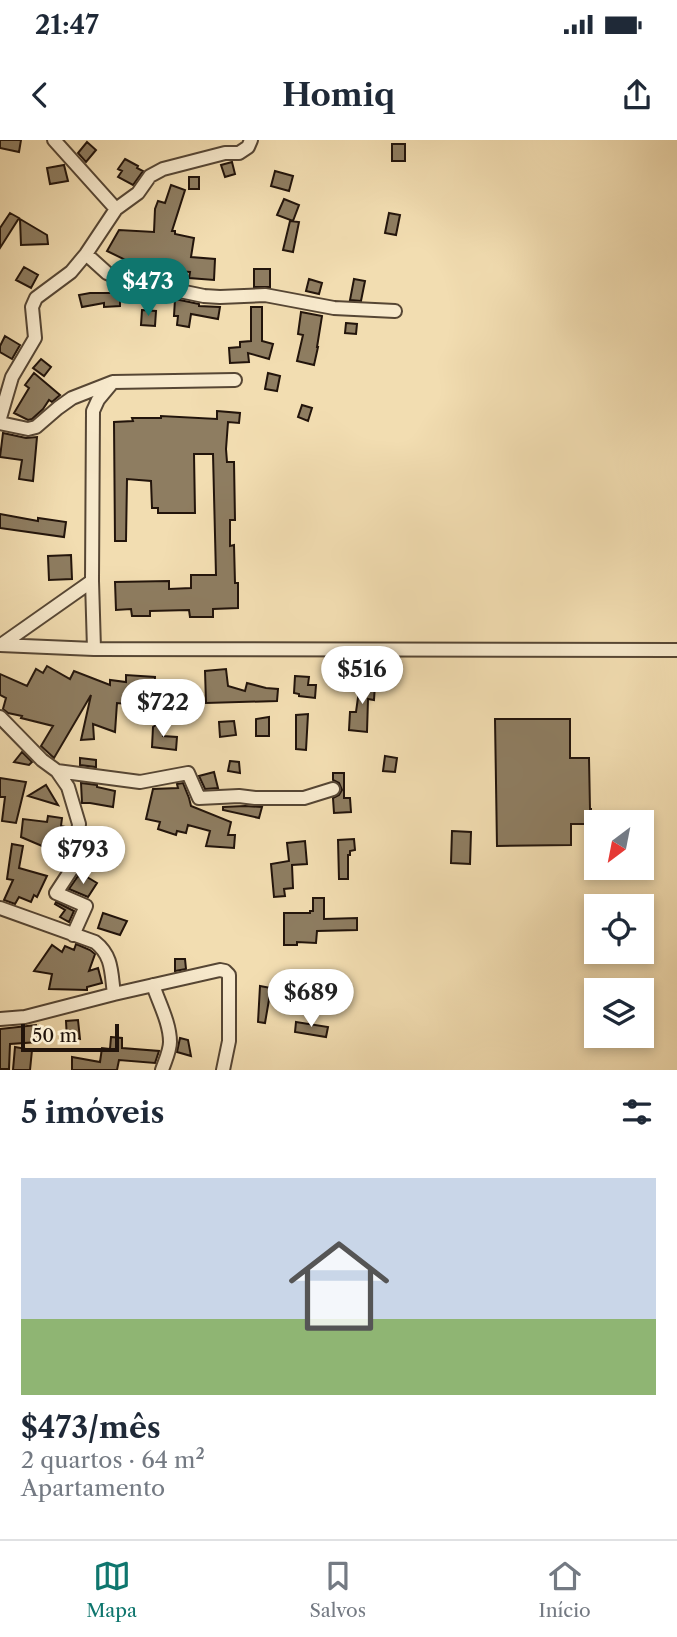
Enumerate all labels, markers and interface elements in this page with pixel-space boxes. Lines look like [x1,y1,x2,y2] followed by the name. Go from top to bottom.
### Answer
[35,9,99,41] text: 21:47
[282,75,395,114] text: Homiq
[21,76,59,114] icon: back
[618,76,656,114] icon: share
[107,258,189,318] pin: $473
[122,267,174,295] text: $473
[321,646,403,706] pin: $516
[337,655,387,683] text: $516
[122,680,204,739] pin: $722
[137,688,189,716] text: $722
[584,810,654,880] north arrow
[584,810,654,1048] map controls
[42,826,124,886] pin: $793
[57,835,109,863] text: $793
[584,894,654,964] button: locate
[270,970,352,1029] pin: $689
[284,978,338,1006] text: $689
[584,978,654,1048] button: layers
[21,1021,119,1053] scale bar
[32,1024,77,1047] text: 50 m
[618,1093,656,1131] icon: filters
[21,1094,164,1131] text: 5 imóveis
[276,1223,402,1349] icon: home
[21,1409,161,1446] text: $473/mês
[21,1446,205,1474] text: 2 quartos · 64 m²
[21,1474,165,1502] text: Apartamento
[86,1557,137,1622] tab: Mapa
[310,1557,366,1622] tab: Salvos
[539,1557,591,1622] tab: Início

